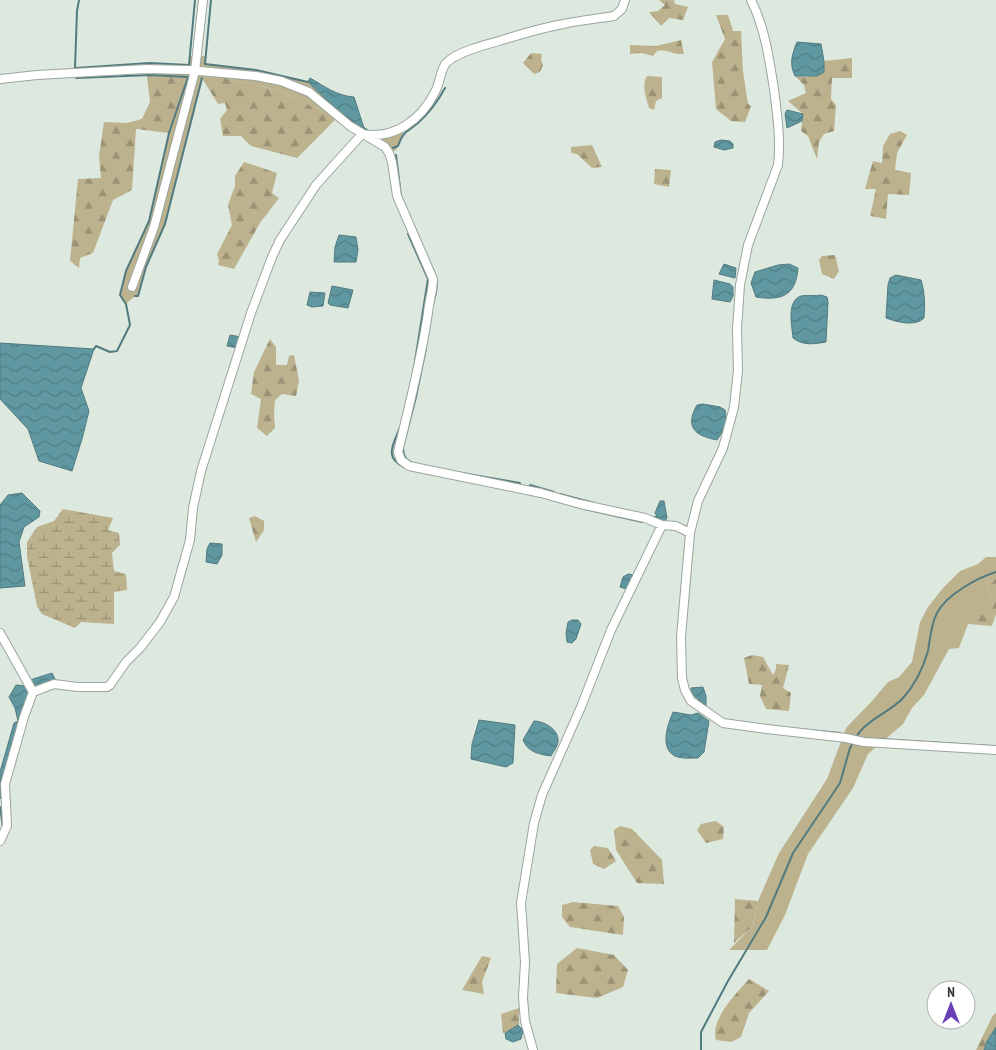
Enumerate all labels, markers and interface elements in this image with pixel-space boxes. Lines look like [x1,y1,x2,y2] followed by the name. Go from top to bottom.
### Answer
[926,980,976,1030] north arrow
[947,983,955,1001] text: N

